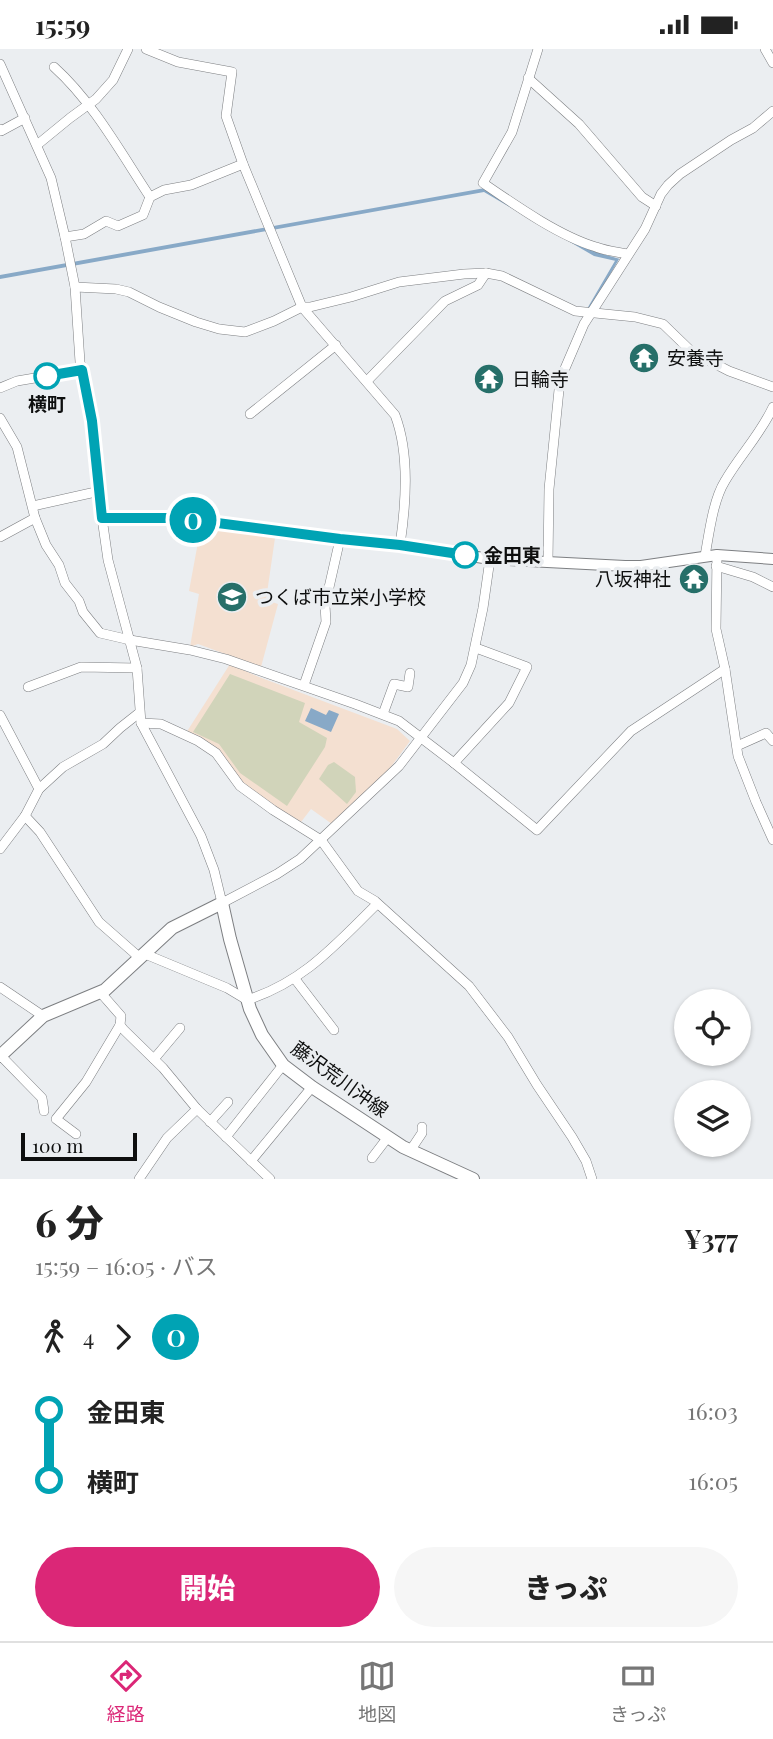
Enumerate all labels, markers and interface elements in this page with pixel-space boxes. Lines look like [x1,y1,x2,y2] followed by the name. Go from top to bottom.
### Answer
[35,7,90,42] text: 15:59
[627,341,661,375] temple icon: 安養寺
[667,344,724,370] place label: 安養寺
[472,362,506,396] temple icon: 日輪寺
[34,363,60,389] marker: 横町
[512,365,569,391] place label: 日輪寺
[28,390,66,416] place label: 横町
[170,497,216,543] line badge: O
[183,504,203,536] text: O
[484,541,541,567] place label: 金田東
[452,542,478,568] marker: 金田東
[677,562,711,596] temple icon: 八坂神社
[595,565,671,591] place label: 八坂神社
[215,580,249,614] school or university icon: つくば市立栄小学校
[255,583,426,609] place label: つくば市立栄小学校
[674,989,751,1157] map controls
[674,989,751,1066] button: locate
[287,1034,394,1122] street label: 藤沢荒川沖線
[674,1080,751,1157] button: layers
[21,1130,136,1162] scale bar
[32,1132,83,1158] text: 100 m
[35,1196,104,1247] text: 6 分
[684,1221,738,1256] text: ¥377
[35,1250,218,1281] text: 15:59 – 16:05 · バス
[35,1318,73,1356] icon: walk
[104,1318,142,1356] icon: forward
[83,1321,94,1352] text: 4
[166,1321,185,1353] text: O
[87,1394,165,1429] text: 金田東
[687,1395,738,1426] text: 16:03
[87,1464,139,1499] text: 横町
[688,1465,738,1496] text: 16:05
[35,1547,380,1627] button: 開始
[394,1547,738,1627] button: きっぷ
[107,1657,145,1726] tab: 経路
[358,1657,396,1726] tab: 地図
[610,1657,666,1726] tab: きっぷ

